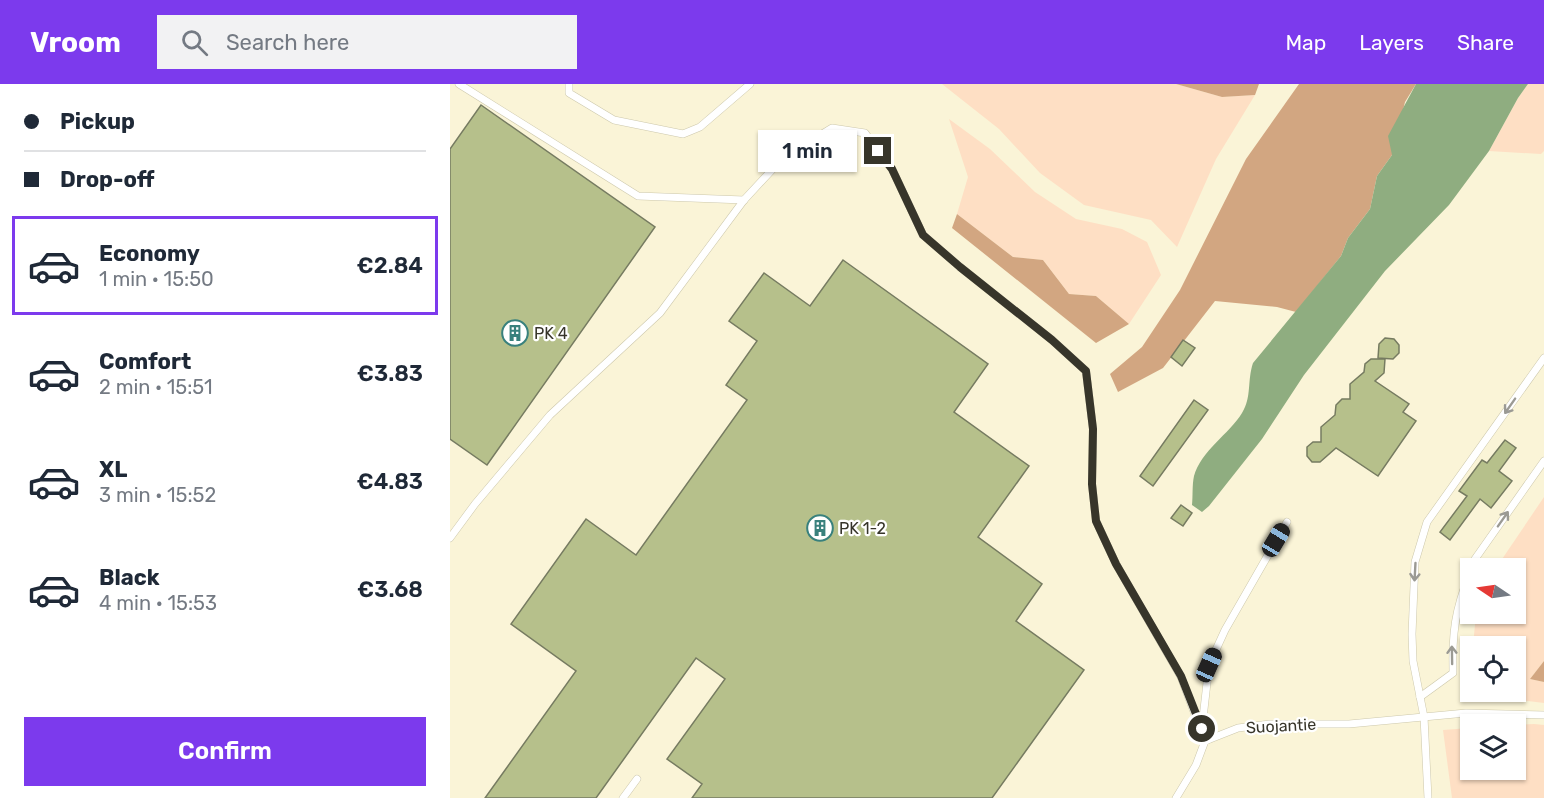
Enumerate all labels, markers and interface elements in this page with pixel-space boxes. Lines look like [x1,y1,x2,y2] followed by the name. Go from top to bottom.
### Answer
[157,15,577,69] search box
[30,26,121,59] text: Vroom
[178,26,211,59] icon: search
[226,29,349,56] text: Search here
[1285,30,1326,55] text: Map
[1359,30,1424,55] text: Layers
[1457,30,1514,55] text: Share
[60,108,135,135] text: Pickup
[758,130,857,172] callout: 1 min
[864,137,891,164] route end
[782,139,833,163] text: 1 min
[60,166,155,193] text: Drop-off
[27,239,81,293] icon: car
[99,240,200,267] text: Economy
[357,252,423,279] text: €2.84
[99,267,214,291] text: 1 min · 15:50
[500,318,530,348] building icon: PK 4
[534,324,568,343] place label: PK 4
[27,347,81,401] icon: car
[99,348,191,375] text: Comfort
[357,360,423,387] text: €3.83
[99,375,212,399] text: 2 min · 15:51
[1504,397,1516,413] one-way arrow
[27,455,81,509] icon: car
[99,456,127,483] text: XL
[357,468,423,495] text: €4.83
[99,483,216,507] text: 3 min · 15:52
[1497,512,1509,528] one-way arrow
[805,513,835,543] building icon: PK 1-2
[839,519,886,538] place label: PK 1-2
[1259,520,1293,560] car
[1460,558,1526,624] north arrow
[1460,558,1526,780] map controls
[1409,562,1420,582] one-way arrow
[27,563,81,617] icon: car
[99,564,160,591] text: Black
[357,576,423,603] text: €3.68
[99,591,217,615] text: 4 min · 15:53
[1460,636,1526,702] button: locate
[1193,645,1225,685] car
[1446,646,1458,666] one-way arrow
[1460,714,1526,780] button: layers
[1188,715,1215,742] route start
[1245,715,1317,737] street label: Suojantie
[24,717,426,786] button: Confirm

